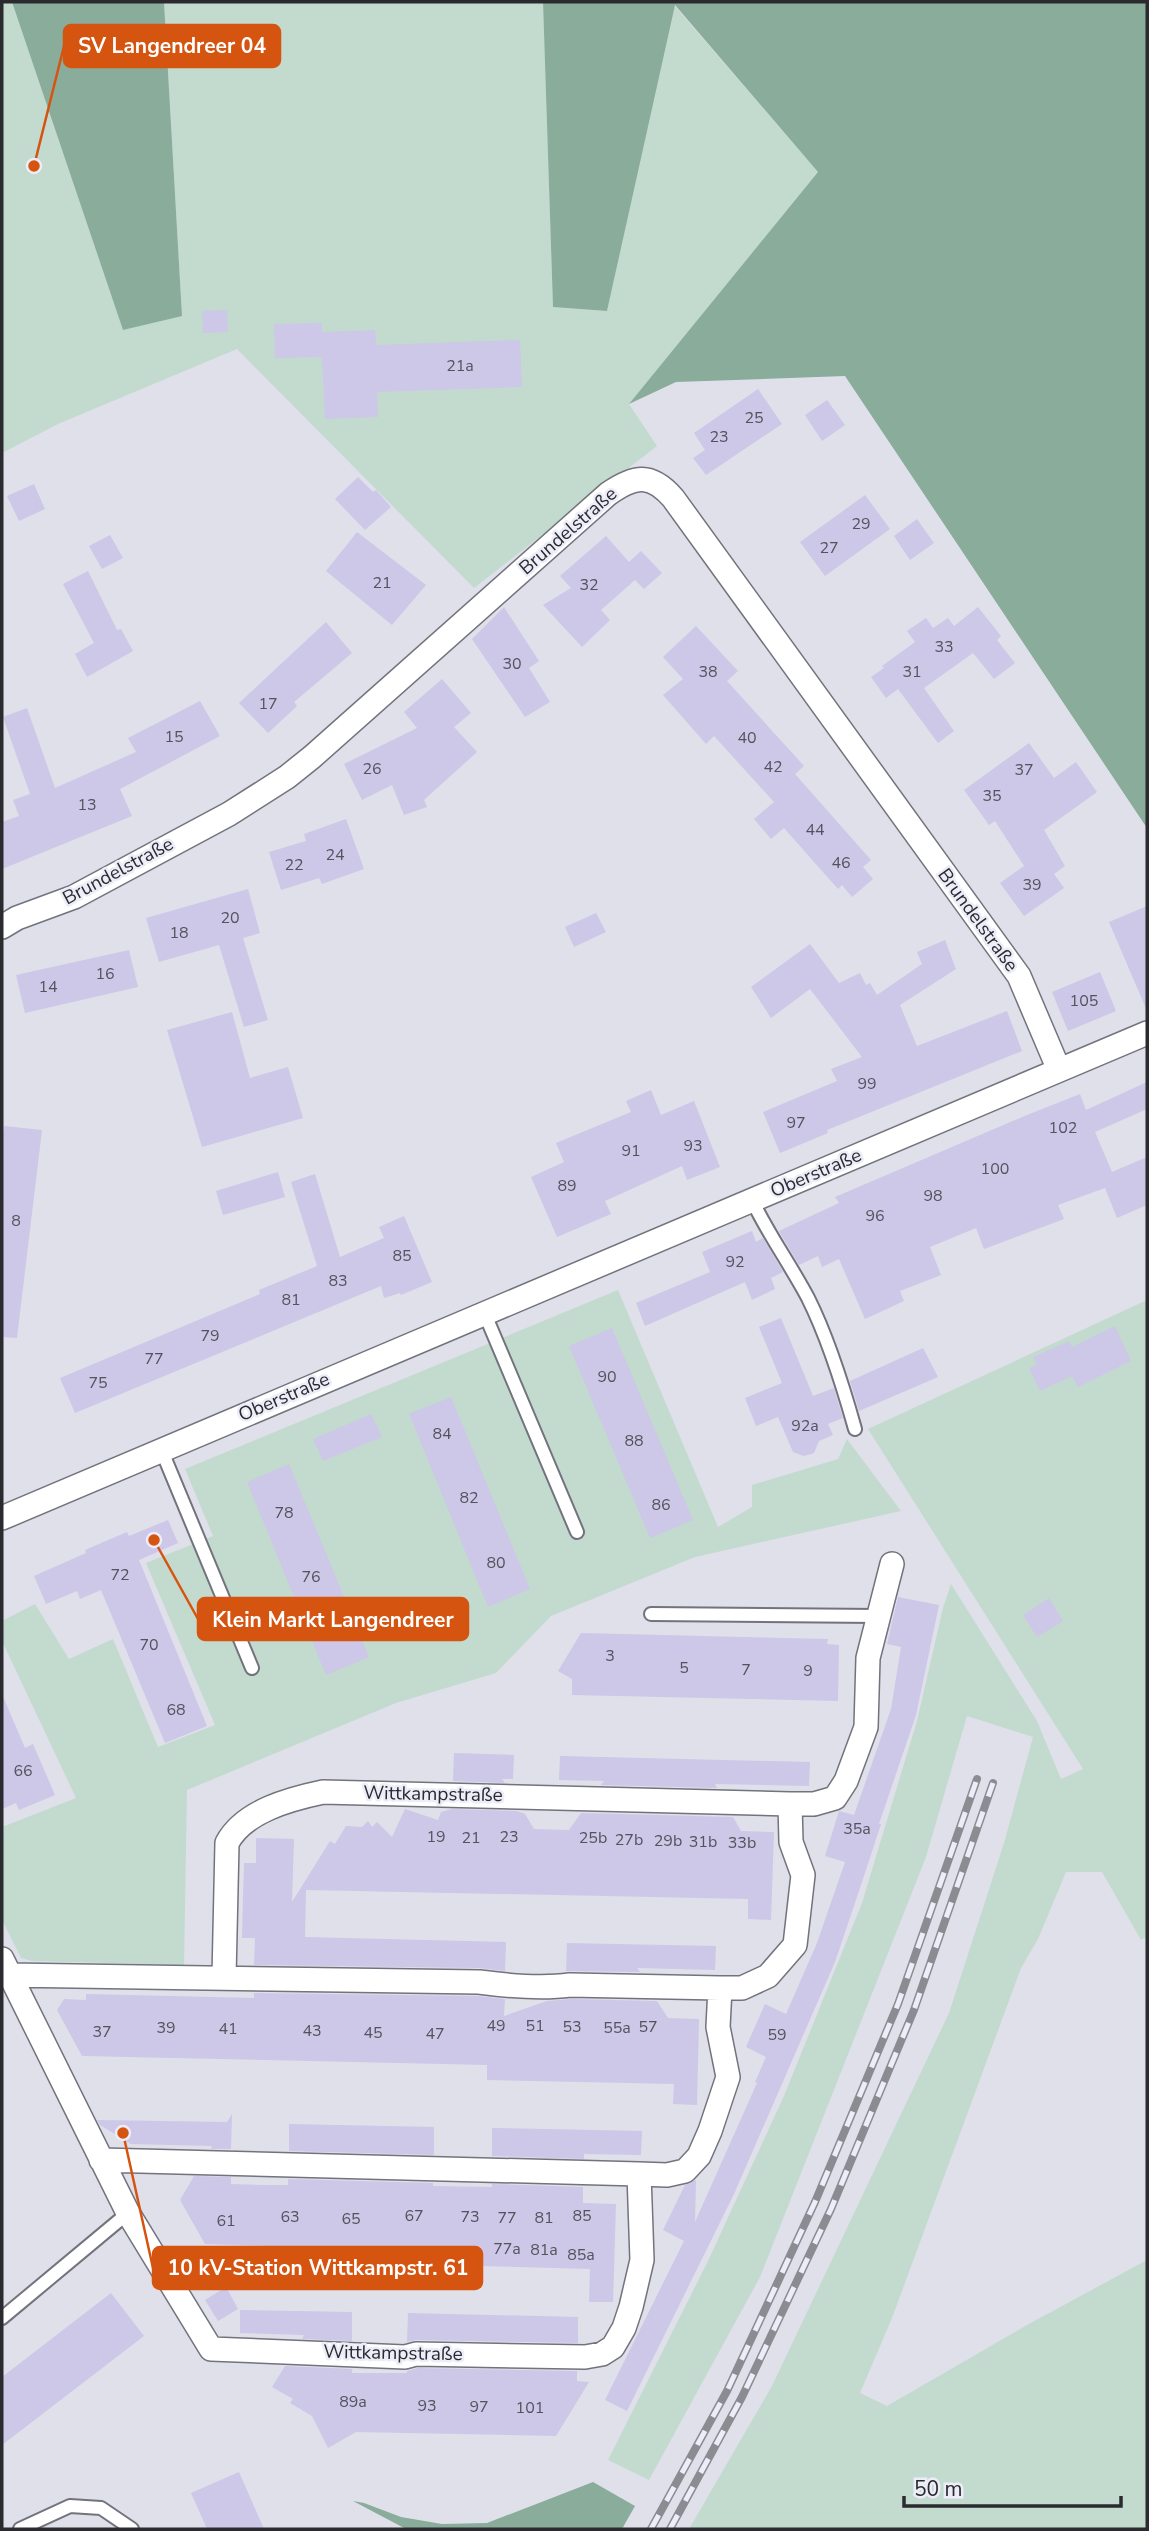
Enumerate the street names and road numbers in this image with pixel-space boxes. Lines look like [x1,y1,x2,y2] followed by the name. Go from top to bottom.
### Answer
[513,481,623,581] street label: Brundelstraße
[58,831,178,911] street label: Brundelstraße
[932,863,1024,977] street label: Brundelstraße
[766,1142,866,1204] street label: Oberstraße
[234,1366,334,1428] street label: Oberstraße
[363,1780,503,1808] street label: Wittkampstraße
[323,2339,463,2367] street label: Wittkampstraße

